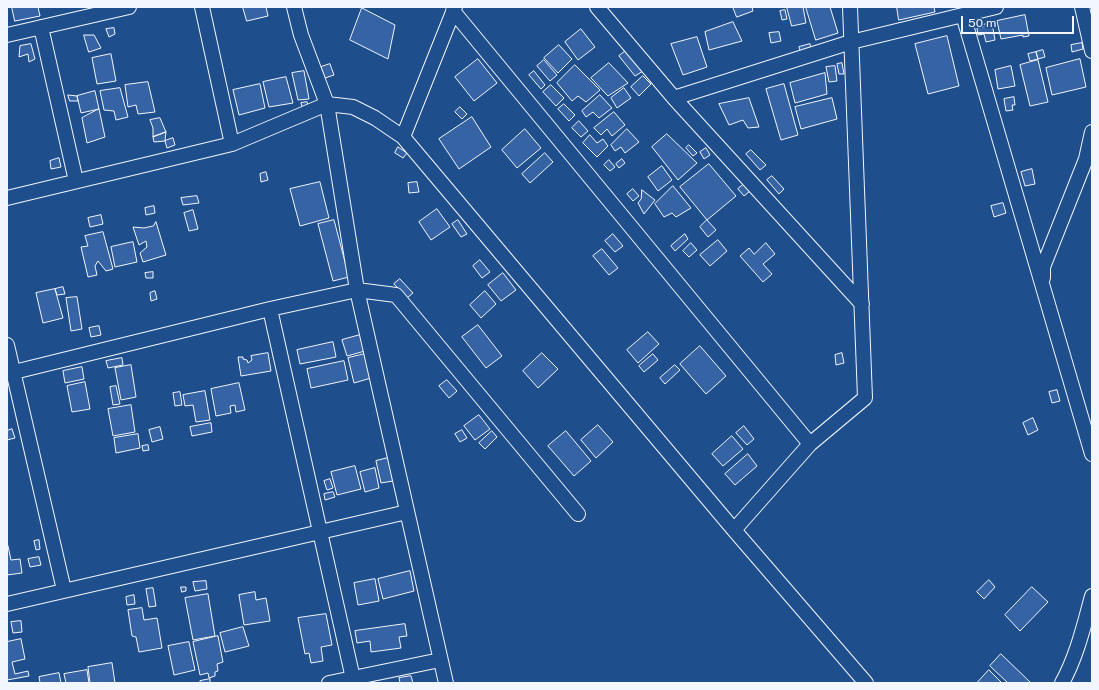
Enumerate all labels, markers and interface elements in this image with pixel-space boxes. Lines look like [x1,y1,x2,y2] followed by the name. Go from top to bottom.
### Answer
[963,8,1076,34] scale bar
[968,16,996,30] text: 50 m

